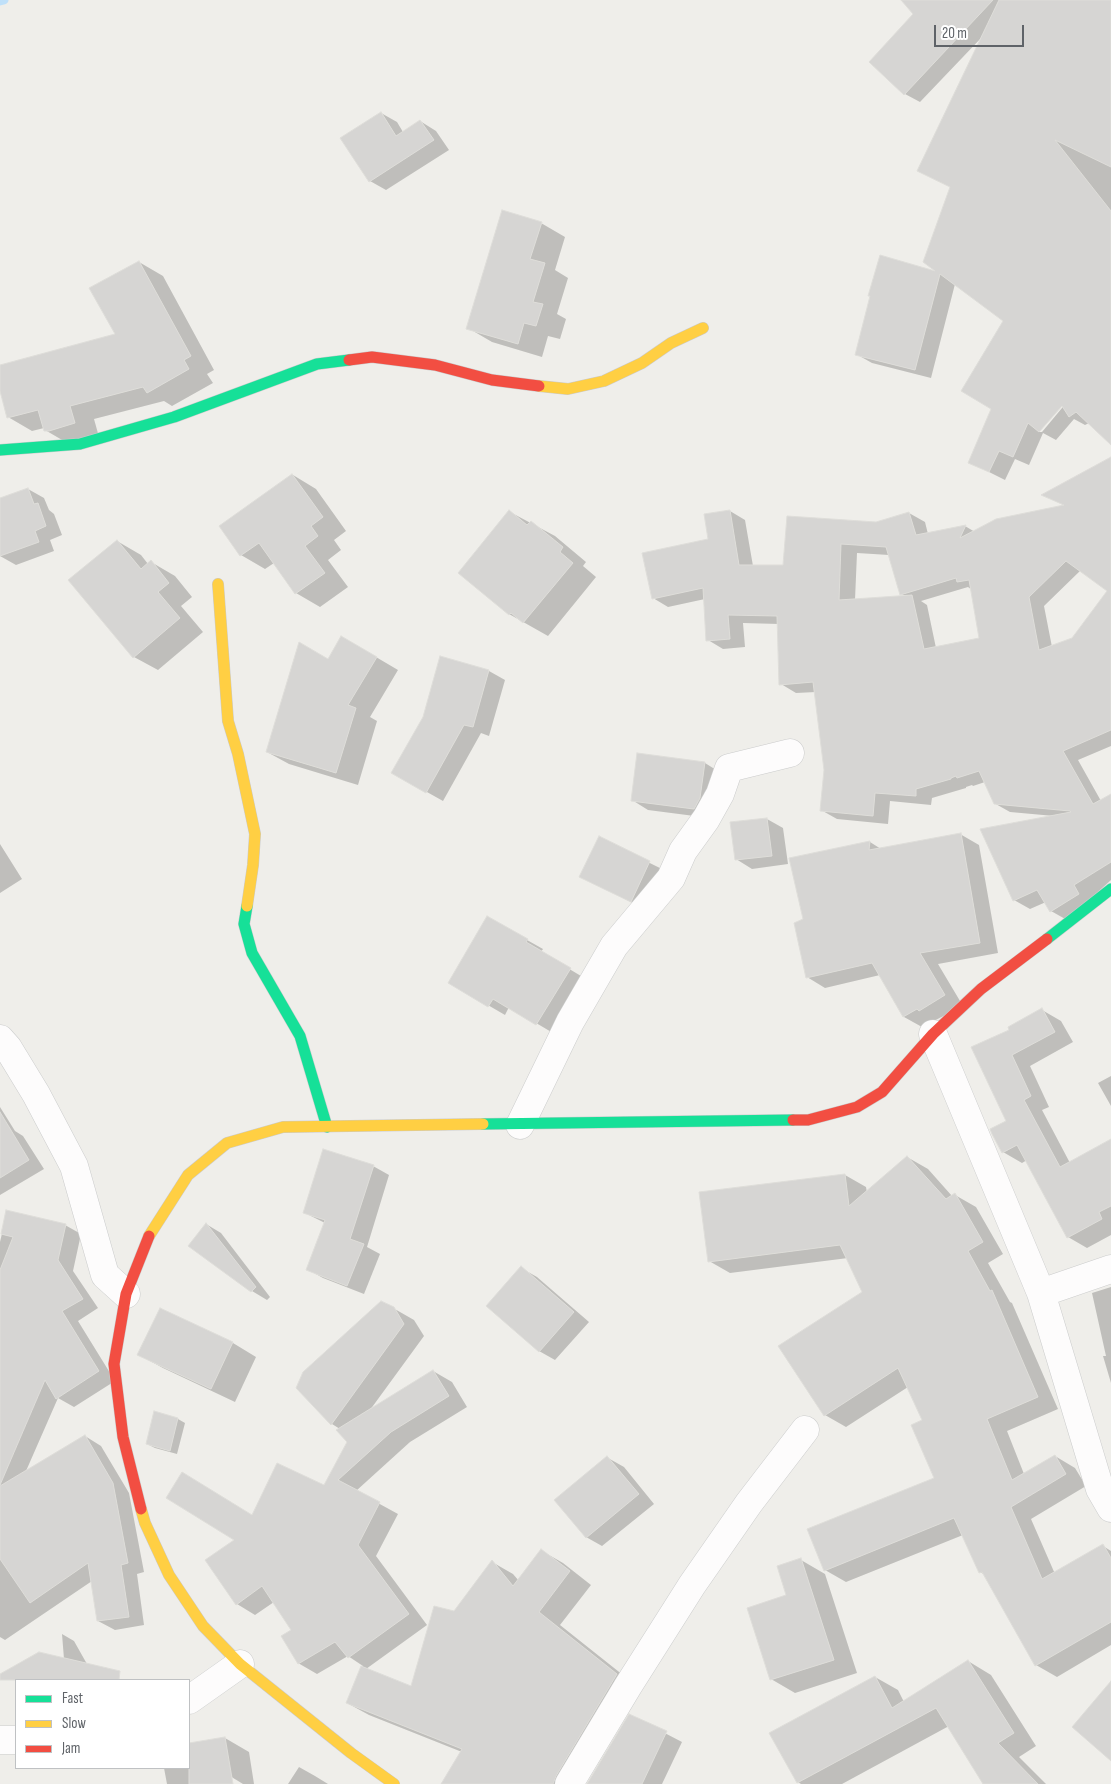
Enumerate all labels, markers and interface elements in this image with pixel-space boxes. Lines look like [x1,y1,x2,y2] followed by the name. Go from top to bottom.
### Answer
[936,15,1026,47] scale bar
[942,24,967,43] text: 20 m
[15,1679,190,1769] legend
[62,1689,83,1708] text: Fast
[62,1714,86,1733] text: Slow
[62,1739,80,1758] text: Jam

